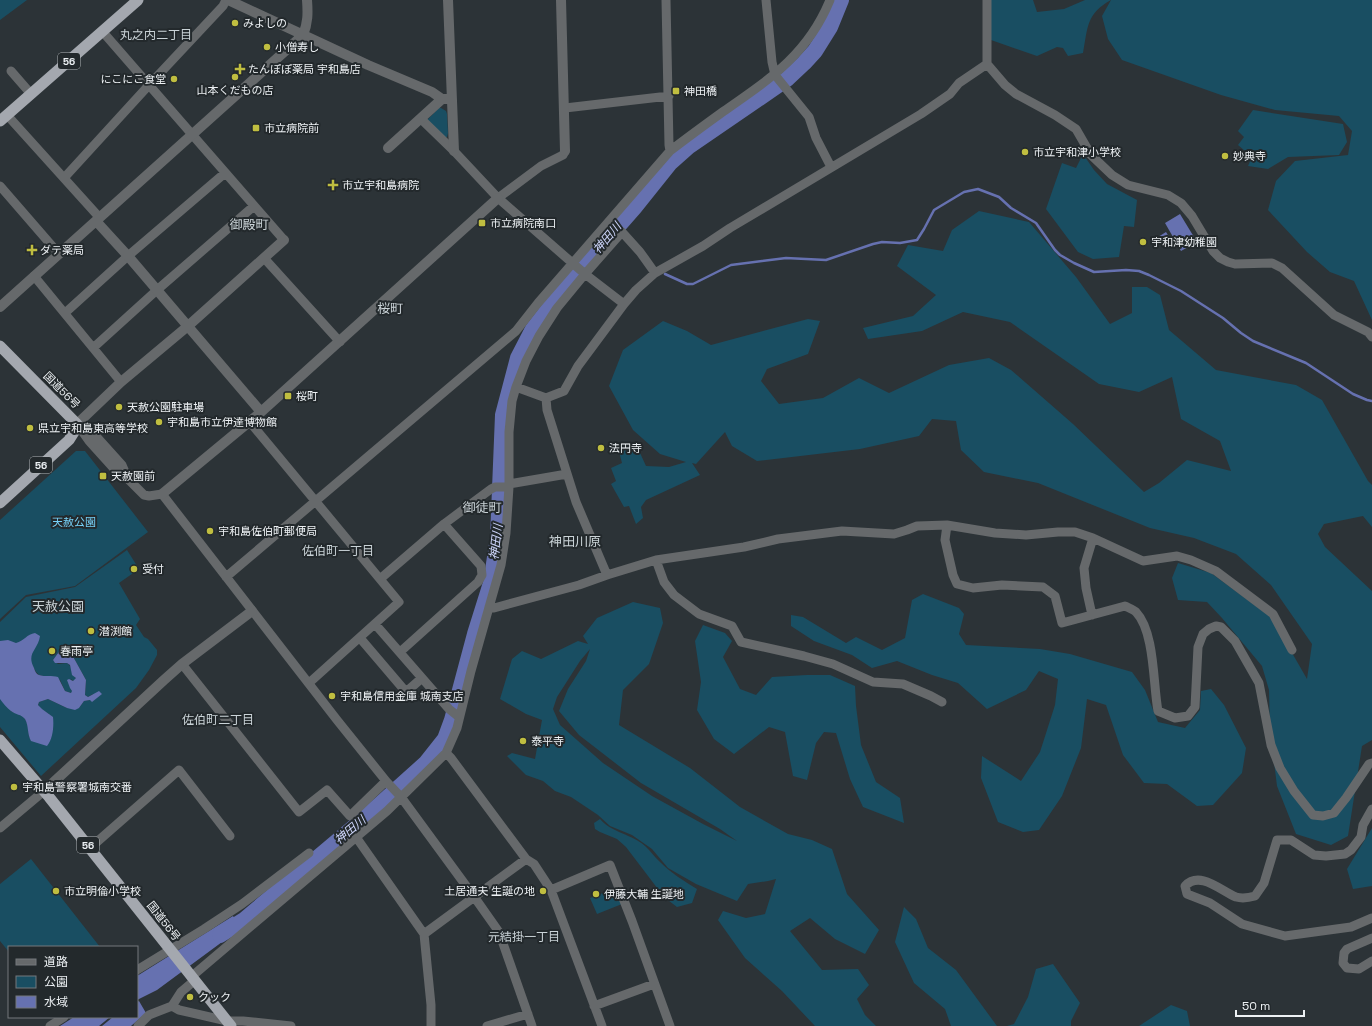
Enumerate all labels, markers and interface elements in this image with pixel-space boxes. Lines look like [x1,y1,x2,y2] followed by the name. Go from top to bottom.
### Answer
[243,16,287,30] place label: みよしの
[230,18,240,28] marker: みよしの
[120,27,192,43] district label: 丸之内二丁目
[275,40,319,54] place label: 小僧寿し
[262,42,272,52] marker: 小僧寿し
[58,53,80,69] road number: 56
[248,62,361,76] place label: たんぽぽ薬局 宇和島店
[235,64,245,74] marker: たんぽぽ薬局 宇和島店
[100,72,166,86] place label: にこにこ食堂
[230,72,240,82] marker: 山本くだもの店
[169,74,179,84] marker: にこにこ食堂
[197,83,274,97] place label: 山本くだもの店
[684,84,717,98] place label: 神田橋
[671,86,681,96] marker: 神田橋
[264,121,319,135] place label: 市立病院前
[251,123,261,133] marker: 市立病院前
[1033,145,1121,159] place label: 市立宇和津小学校
[1020,147,1030,157] marker: 市立宇和津小学校
[1233,149,1266,163] place label: 妙典寺
[1220,151,1230,161] marker: 妙典寺
[342,178,419,192] place label: 市立宇和島病院
[327,179,339,191] marker: 市立宇和島病院
[229,216,269,233] district label: 御殿町
[490,216,556,230] place label: 市立病院南口
[477,218,487,228] marker: 市立病院南口
[589,218,626,257] water label: 神田川
[1151,235,1217,249] place label: 宇和津幼稚園
[1138,237,1148,247] marker: 宇和津幼稚園
[40,243,84,257] place label: ダテ薬局
[27,245,37,255] marker: ダテ薬局
[377,300,403,317] district label: 桜町
[41,369,83,411] street label: 国道56号
[296,389,318,403] place label: 桜町
[283,391,293,401] marker: 桜町
[127,400,204,414] place label: 天赦公園駐車場
[114,402,124,412] marker: 天赦公園駐車場
[167,415,277,429] place label: 宇和島市立伊達博物館
[154,417,164,427] marker: 宇和島市立伊達博物館
[38,421,148,435] place label: 県立宇和島東高等学校
[25,423,35,433] marker: 県立宇和島東高等学校
[609,441,642,455] place label: 法円寺
[596,443,606,453] marker: 法円寺
[30,457,52,473] road number: 56
[111,469,155,483] place label: 天赦園前
[98,471,108,481] marker: 天赦園前
[462,499,502,516] district label: 御徒町
[52,515,96,529] park label: 天赦公園
[486,521,506,561] water label: 神田川
[218,524,317,538] place label: 宇和島佐伯町郵便局
[205,526,215,536] marker: 宇和島佐伯町郵便局
[549,533,601,550] district label: 神田川原
[302,543,374,559] district label: 佐伯町一丁目
[142,562,164,576] place label: 受付
[129,564,139,574] marker: 受付
[32,598,84,615] district label: 天赦公園
[99,624,132,638] place label: 潜渕館
[86,626,96,636] marker: 潜渕館
[60,644,93,658] place label: 春雨亭
[47,646,57,656] marker: 春雨亭
[340,689,464,703] place label: 宇和島信用金庫 城南支店
[327,691,337,701] marker: 宇和島信用金庫 城南支店
[182,712,254,728] district label: 佐伯町二丁目
[531,734,564,748] place label: 泰平寺
[518,736,528,746] marker: 泰平寺
[22,780,132,794] place label: 宇和島警察署城南交番
[9,782,19,792] marker: 宇和島警察署城南交番
[331,811,370,848] water label: 神田川
[77,837,99,853] road number: 56
[64,884,141,898] place label: 市立明倫小学校
[444,884,535,898] place label: 土居通夫 生誕の地
[51,886,61,896] marker: 市立明倫小学校
[538,886,548,896] marker: 土居通夫 生誕の地
[604,887,684,901] place label: 伊藤大輔 生誕地
[591,889,601,899] marker: 伊藤大輔 生誕地
[144,898,184,944] street label: 国道56号
[488,929,560,945] district label: 元結掛一丁目
[8,946,138,1018] legend
[44,954,68,970] text: 道路
[44,974,68,990] text: 公園
[198,990,231,1004] place label: クック
[185,992,195,1002] marker: クック
[1236,992,1304,1018] scale bar
[44,994,68,1010] text: 水域
[1242,998,1270,1014] text: 50 m

